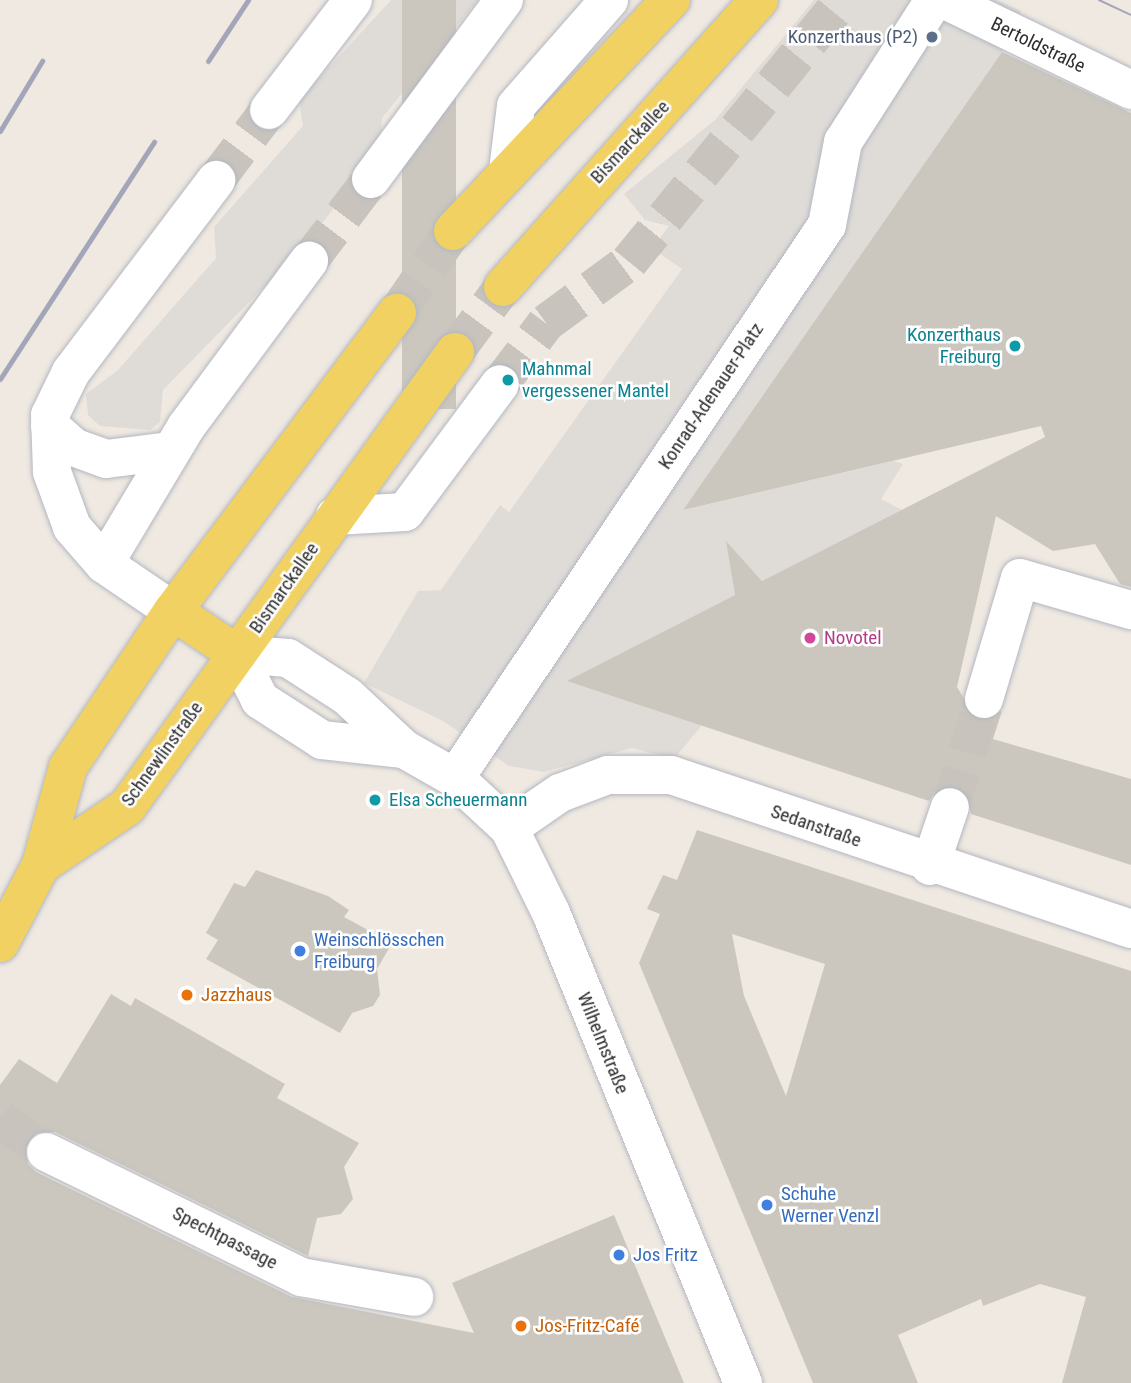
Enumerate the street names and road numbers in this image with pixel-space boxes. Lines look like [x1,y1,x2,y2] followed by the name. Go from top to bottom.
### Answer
[987,12,1089,78] street label: Bertoldstraße
[586,96,674,188] street label: Bismarckallee
[654,318,768,474] street label: Konrad-Adenauer-Platz
[244,538,324,638] street label: Bismarckallee
[116,697,208,811] street label: Schnewlinstraße
[768,800,864,852] street label: Sedanstraße
[572,989,634,1097] street label: Wilhelmstraße
[169,1202,281,1274] street label: Spechtpassage

